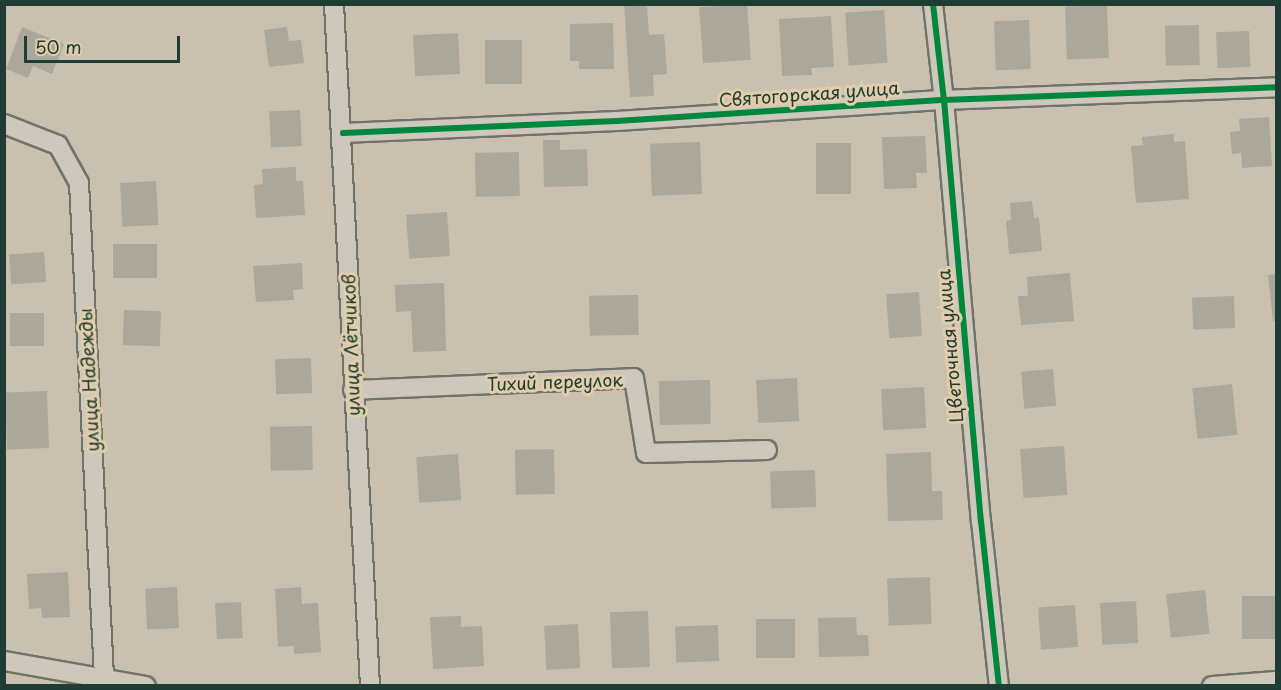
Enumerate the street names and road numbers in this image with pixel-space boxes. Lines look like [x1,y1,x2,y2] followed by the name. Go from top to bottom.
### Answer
[717,77,901,111] street label: Святогорская улица
[932,268,968,424] street label: Цветочная улица
[338,273,364,417] street label: улица Лётчиков
[74,308,104,452] street label: улица Надежды
[487,369,623,395] street label: Тихий переулок

